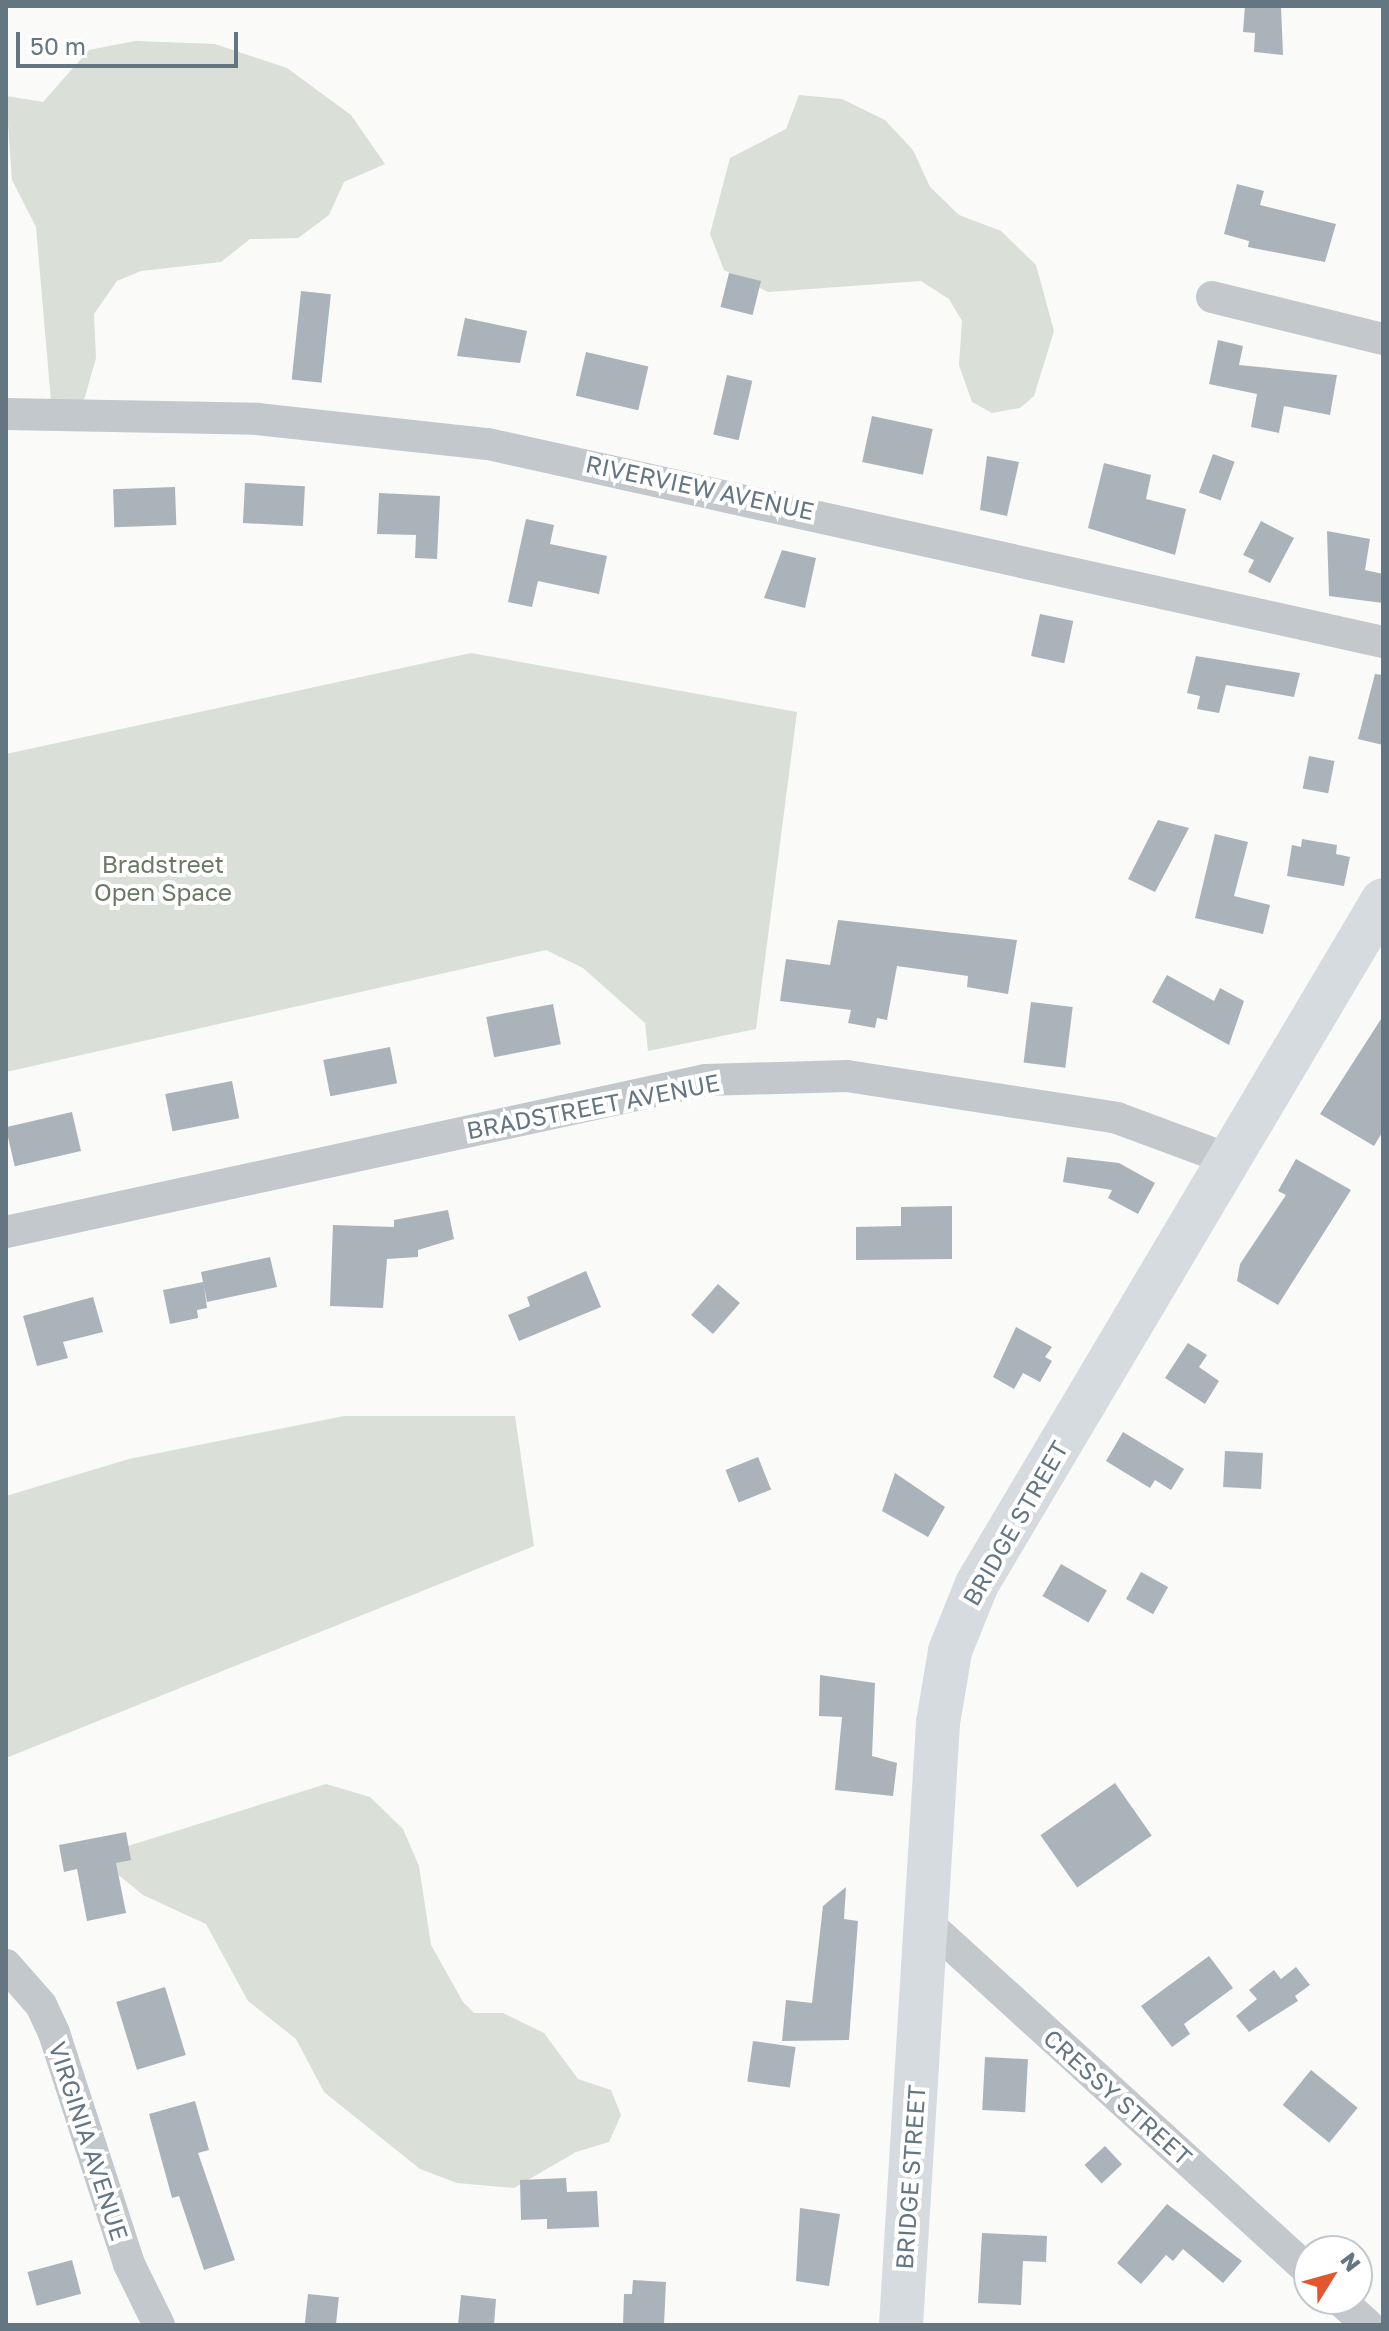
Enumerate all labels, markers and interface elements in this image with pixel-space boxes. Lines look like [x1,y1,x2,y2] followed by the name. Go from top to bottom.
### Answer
[20,16,242,66] scale bar
[30,31,86,60] text: 50 m
[583,449,817,525] street label: RIVERVIEW AVENUE
[94,850,232,906] park label: Bradstreet Open Space
[464,1067,722,1145] street label: BRADSTREET AVENUE
[956,1436,1074,1610] street label: BRIDGE STREET
[1038,2023,1198,2171] street label: CRESSY STREET
[43,2038,135,2244] street label: VIRGINIA AVENUE
[889,2084,931,2270] street label: BRIDGE STREET
[1293,2235,1373,2315] north arrow
[1335,2247,1367,2276] text: N

